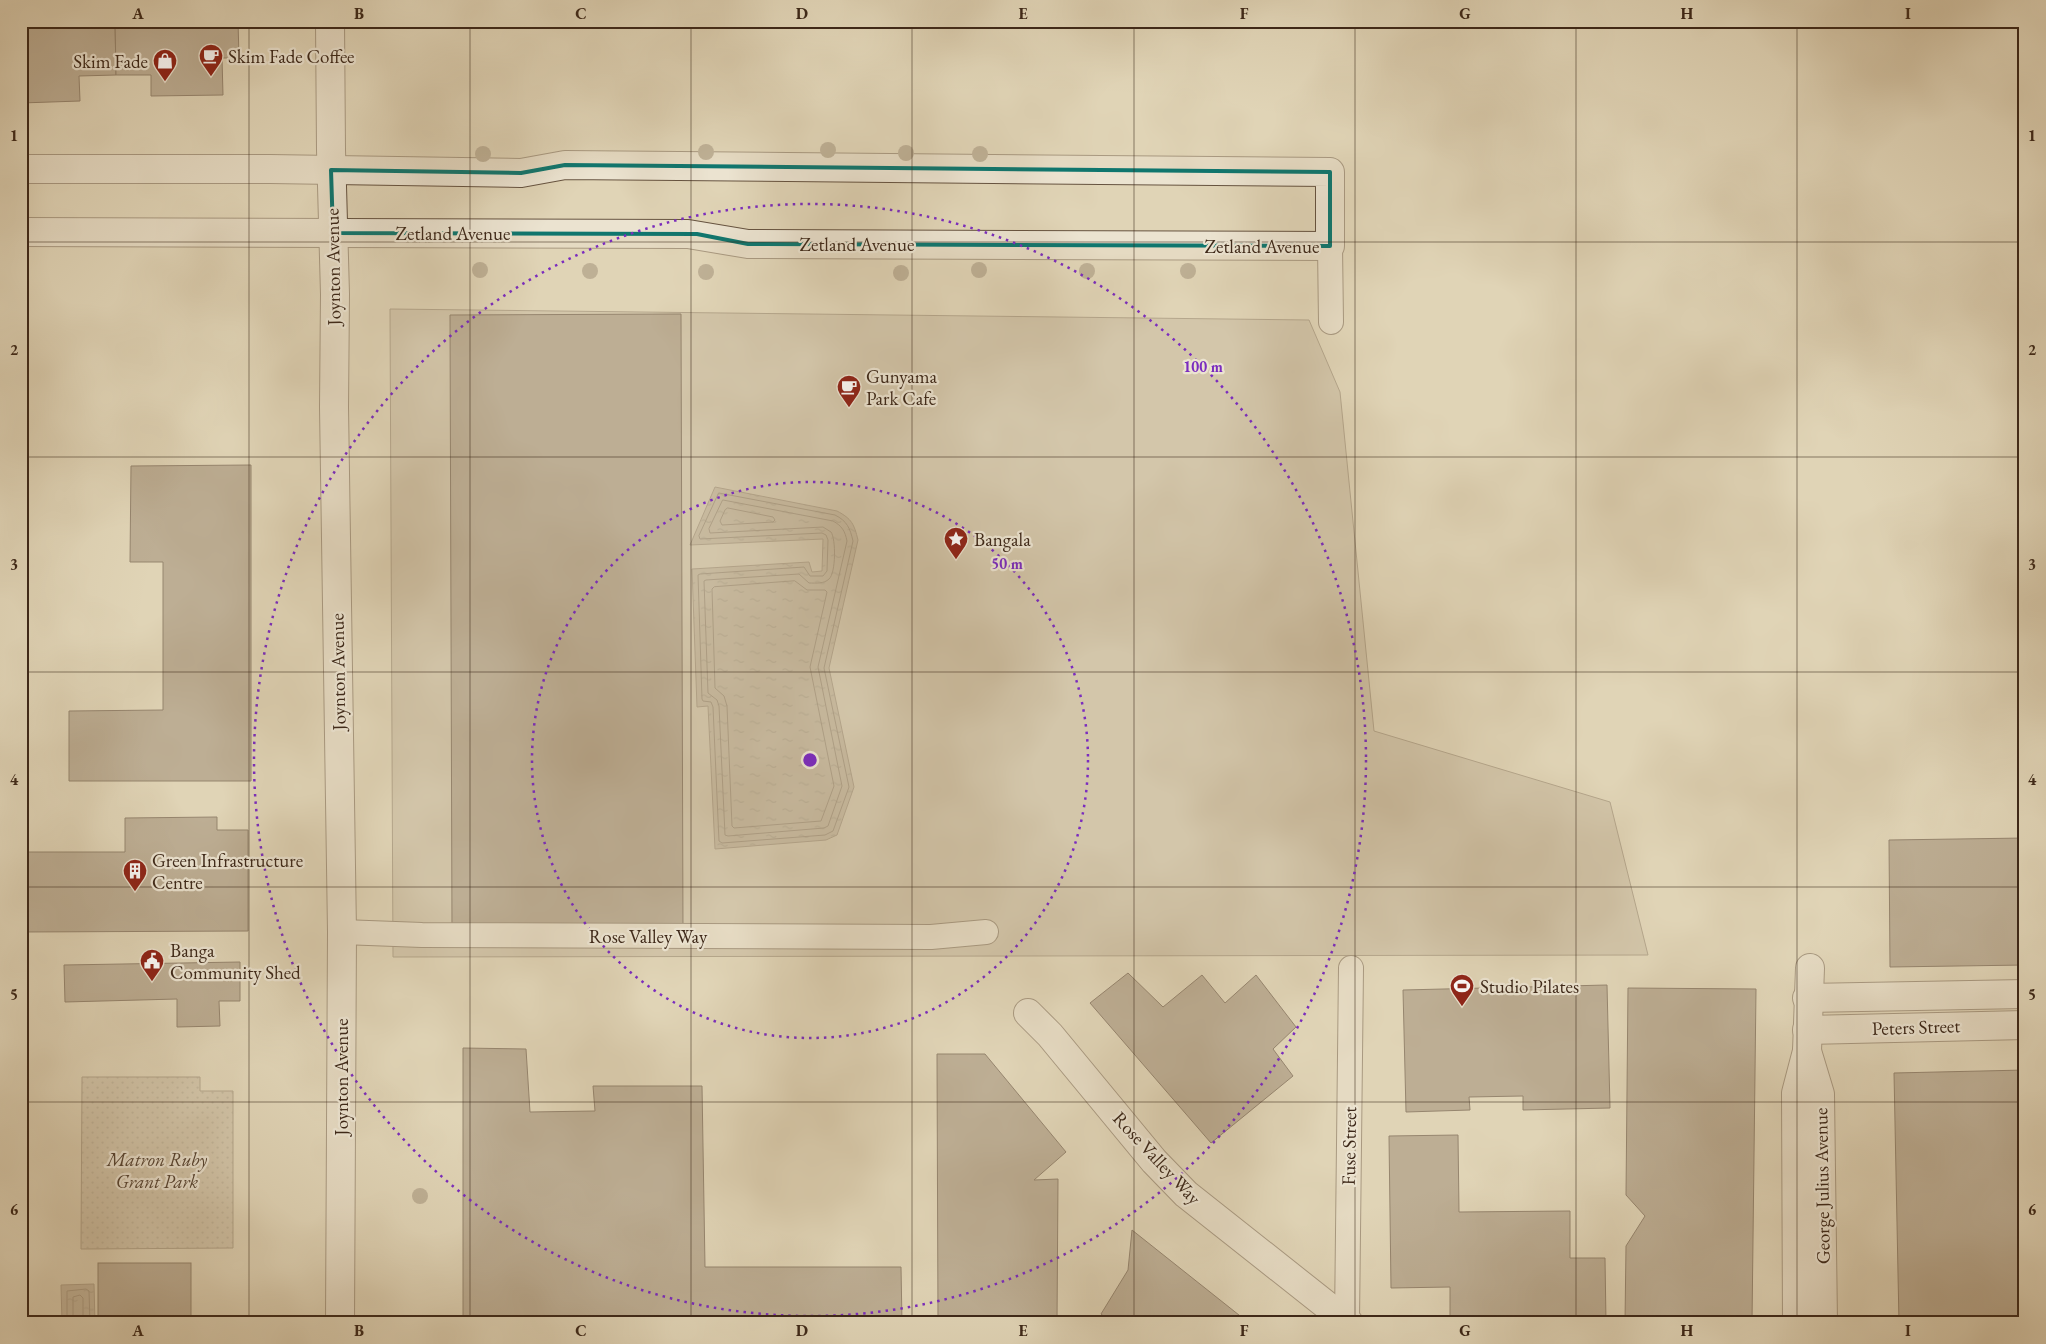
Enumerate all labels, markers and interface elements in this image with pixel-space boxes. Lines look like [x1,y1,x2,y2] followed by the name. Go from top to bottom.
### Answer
[131,3,144,24] text: A
[354,3,364,24] text: B
[575,3,587,24] text: C
[796,3,808,24] text: D
[1018,3,1028,24] text: E
[1240,3,1249,24] text: F
[1459,3,1471,24] text: G
[1681,3,1694,24] text: H
[1905,3,1911,24] text: I
[198,43,224,77] cafe icon: Skim Fade Coffee
[228,44,355,69] place label: Skim Fade Coffee
[152,48,178,82] shop icon: Skim Fade
[73,49,148,74] place label: Skim Fade
[10,125,18,146] text: 1
[2028,125,2036,146] text: 1
[319,208,347,328] street label: Joynton Avenue
[396,221,510,246] street label: Zetland Avenue
[800,232,914,257] street label: Zetland Avenue
[1205,234,1319,259] street label: Zetland Avenue
[10,339,19,360] text: 2
[2028,339,2037,360] text: 2
[1183,357,1223,376] text: 100 m
[866,364,938,411] place label: Gunyama Park Cafe
[836,374,862,408] cafe icon: Gunyama Park Cafe
[943,526,969,560] place icon: Bangala
[974,527,1031,552] place label: Bangala
[10,554,18,575] text: 3
[991,554,1023,573] text: 50 m
[2028,554,2036,575] text: 3
[324,613,352,733] street label: Joynton Avenue
[801,751,819,769] centre of rings
[10,769,19,790] text: 4
[2028,769,2037,790] text: 4
[152,848,303,895] place label: Green Infrastructure Centre
[122,858,148,892] building icon: Green Infrastructure Centre
[589,924,708,949] street label: Rose Valley Way
[170,938,301,985] place label: Banga Community Shed
[139,948,165,982] public building icon: Banga Community Shed
[1449,973,1475,1007] sports icon: Studio Pilates
[1480,974,1579,999] place label: Studio Pilates
[10,984,18,1005] text: 5
[2028,984,2036,1005] text: 5
[1871,1013,1961,1041] street label: Peters Street
[329,1018,354,1138] street label: Joynton Avenue
[1107,1106,1207,1210] street label: Rose Valley Way
[1336,1106,1362,1186] street label: Fuse Street
[1808,1108,1836,1264] street label: George Julius Avenue
[106,1147,208,1194] park label: Matron Ruby Grant Park
[10,1199,19,1220] text: 6
[2028,1199,2037,1220] text: 6
[131,1320,144,1341] text: A
[354,1320,364,1341] text: B
[575,1320,587,1341] text: C
[796,1320,808,1341] text: D
[1018,1320,1028,1341] text: E
[1240,1320,1249,1341] text: F
[1459,1320,1471,1341] text: G
[1681,1320,1694,1341] text: H
[1905,1320,1911,1341] text: I

